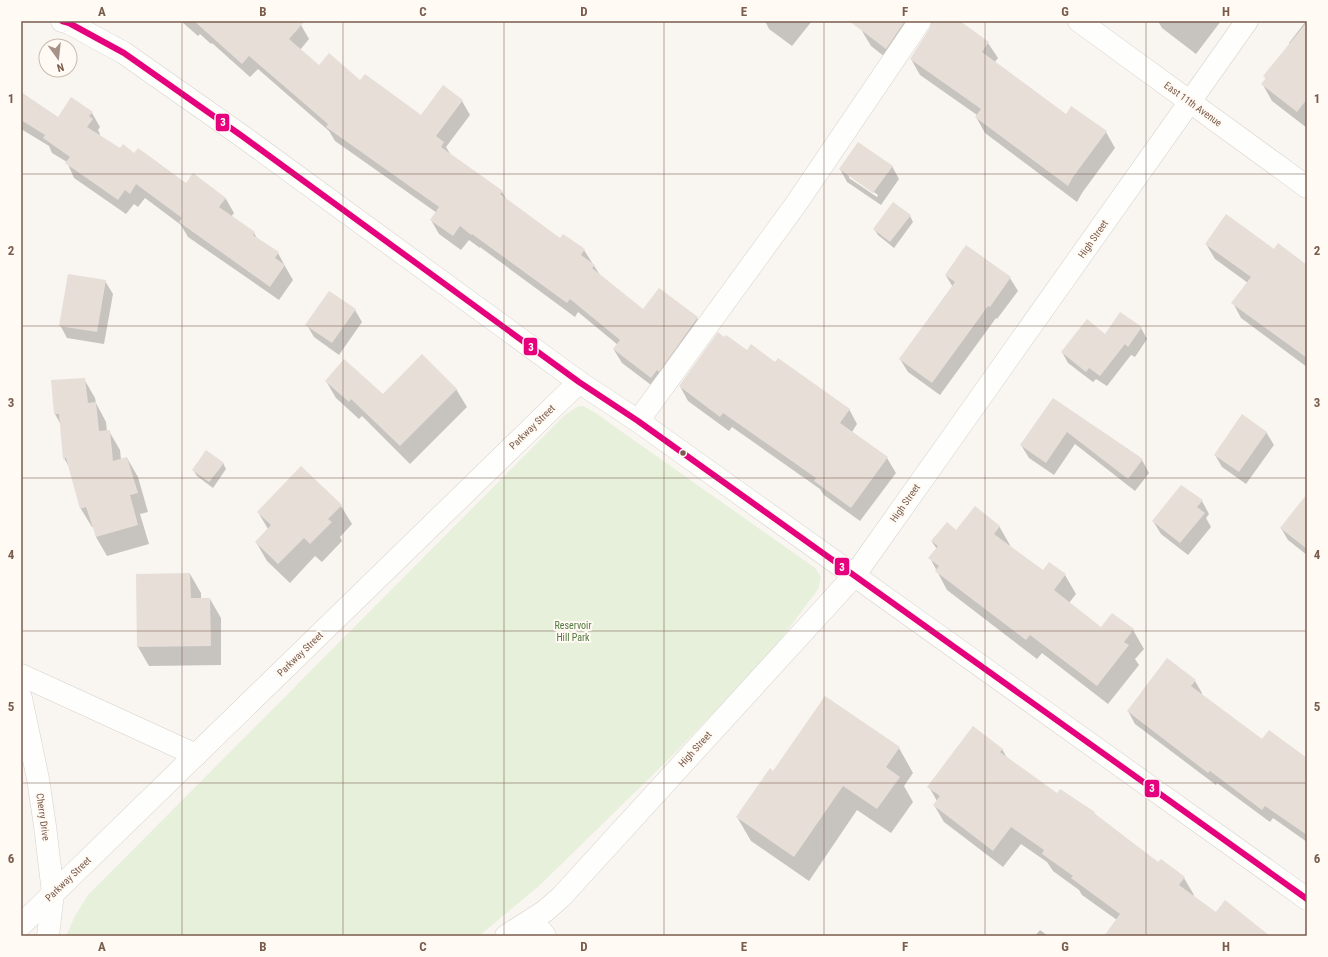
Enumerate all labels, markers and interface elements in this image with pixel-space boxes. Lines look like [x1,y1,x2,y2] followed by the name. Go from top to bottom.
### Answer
[98,4,106,19] text: A
[259,4,267,19] text: B
[419,4,427,19] text: C
[580,4,588,19] text: D
[741,4,748,19] text: E
[902,4,908,19] text: F
[1061,4,1069,19] text: G
[1222,4,1230,19] text: H
[38,38,78,78] north arrow
[55,60,65,74] text: N
[1162,79,1224,129] street label: East 11th Avenue
[8,91,14,106] text: 1
[1314,91,1320,106] text: 1
[215,113,230,132] line badge: 3
[220,116,226,129] text: 3
[1076,218,1110,260] street label: High Street
[8,243,15,258] text: 2
[1314,243,1321,258] text: 2
[523,337,538,356] line badge: 3
[528,341,534,354] text: 3
[8,395,14,410] text: 3
[1314,395,1320,410] text: 3
[507,403,557,451] street label: Parkway Street
[678,448,688,458] unlabelled marker
[888,482,922,524] street label: High Street
[8,547,15,562] text: 4
[1314,547,1321,562] text: 4
[834,557,850,576] line badge: 3
[839,561,845,574] text: 3
[555,620,591,643] park label: Reservoir Hill Park
[275,630,325,678] street label: Parkway Street
[8,699,15,714] text: 5
[1314,699,1321,714] text: 5
[676,729,714,769] street label: High Street
[1144,779,1160,798] line badge: 3
[1149,782,1155,795] text: 3
[34,793,52,842] street label: Cherry Drive
[8,851,15,866] text: 6
[1314,851,1321,866] text: 6
[43,855,93,903] street label: Parkway Street
[98,939,106,954] text: A
[259,939,267,954] text: B
[419,939,427,954] text: C
[580,939,588,954] text: D
[741,939,748,954] text: E
[902,939,908,954] text: F
[1061,939,1069,954] text: G
[1222,939,1230,954] text: H

